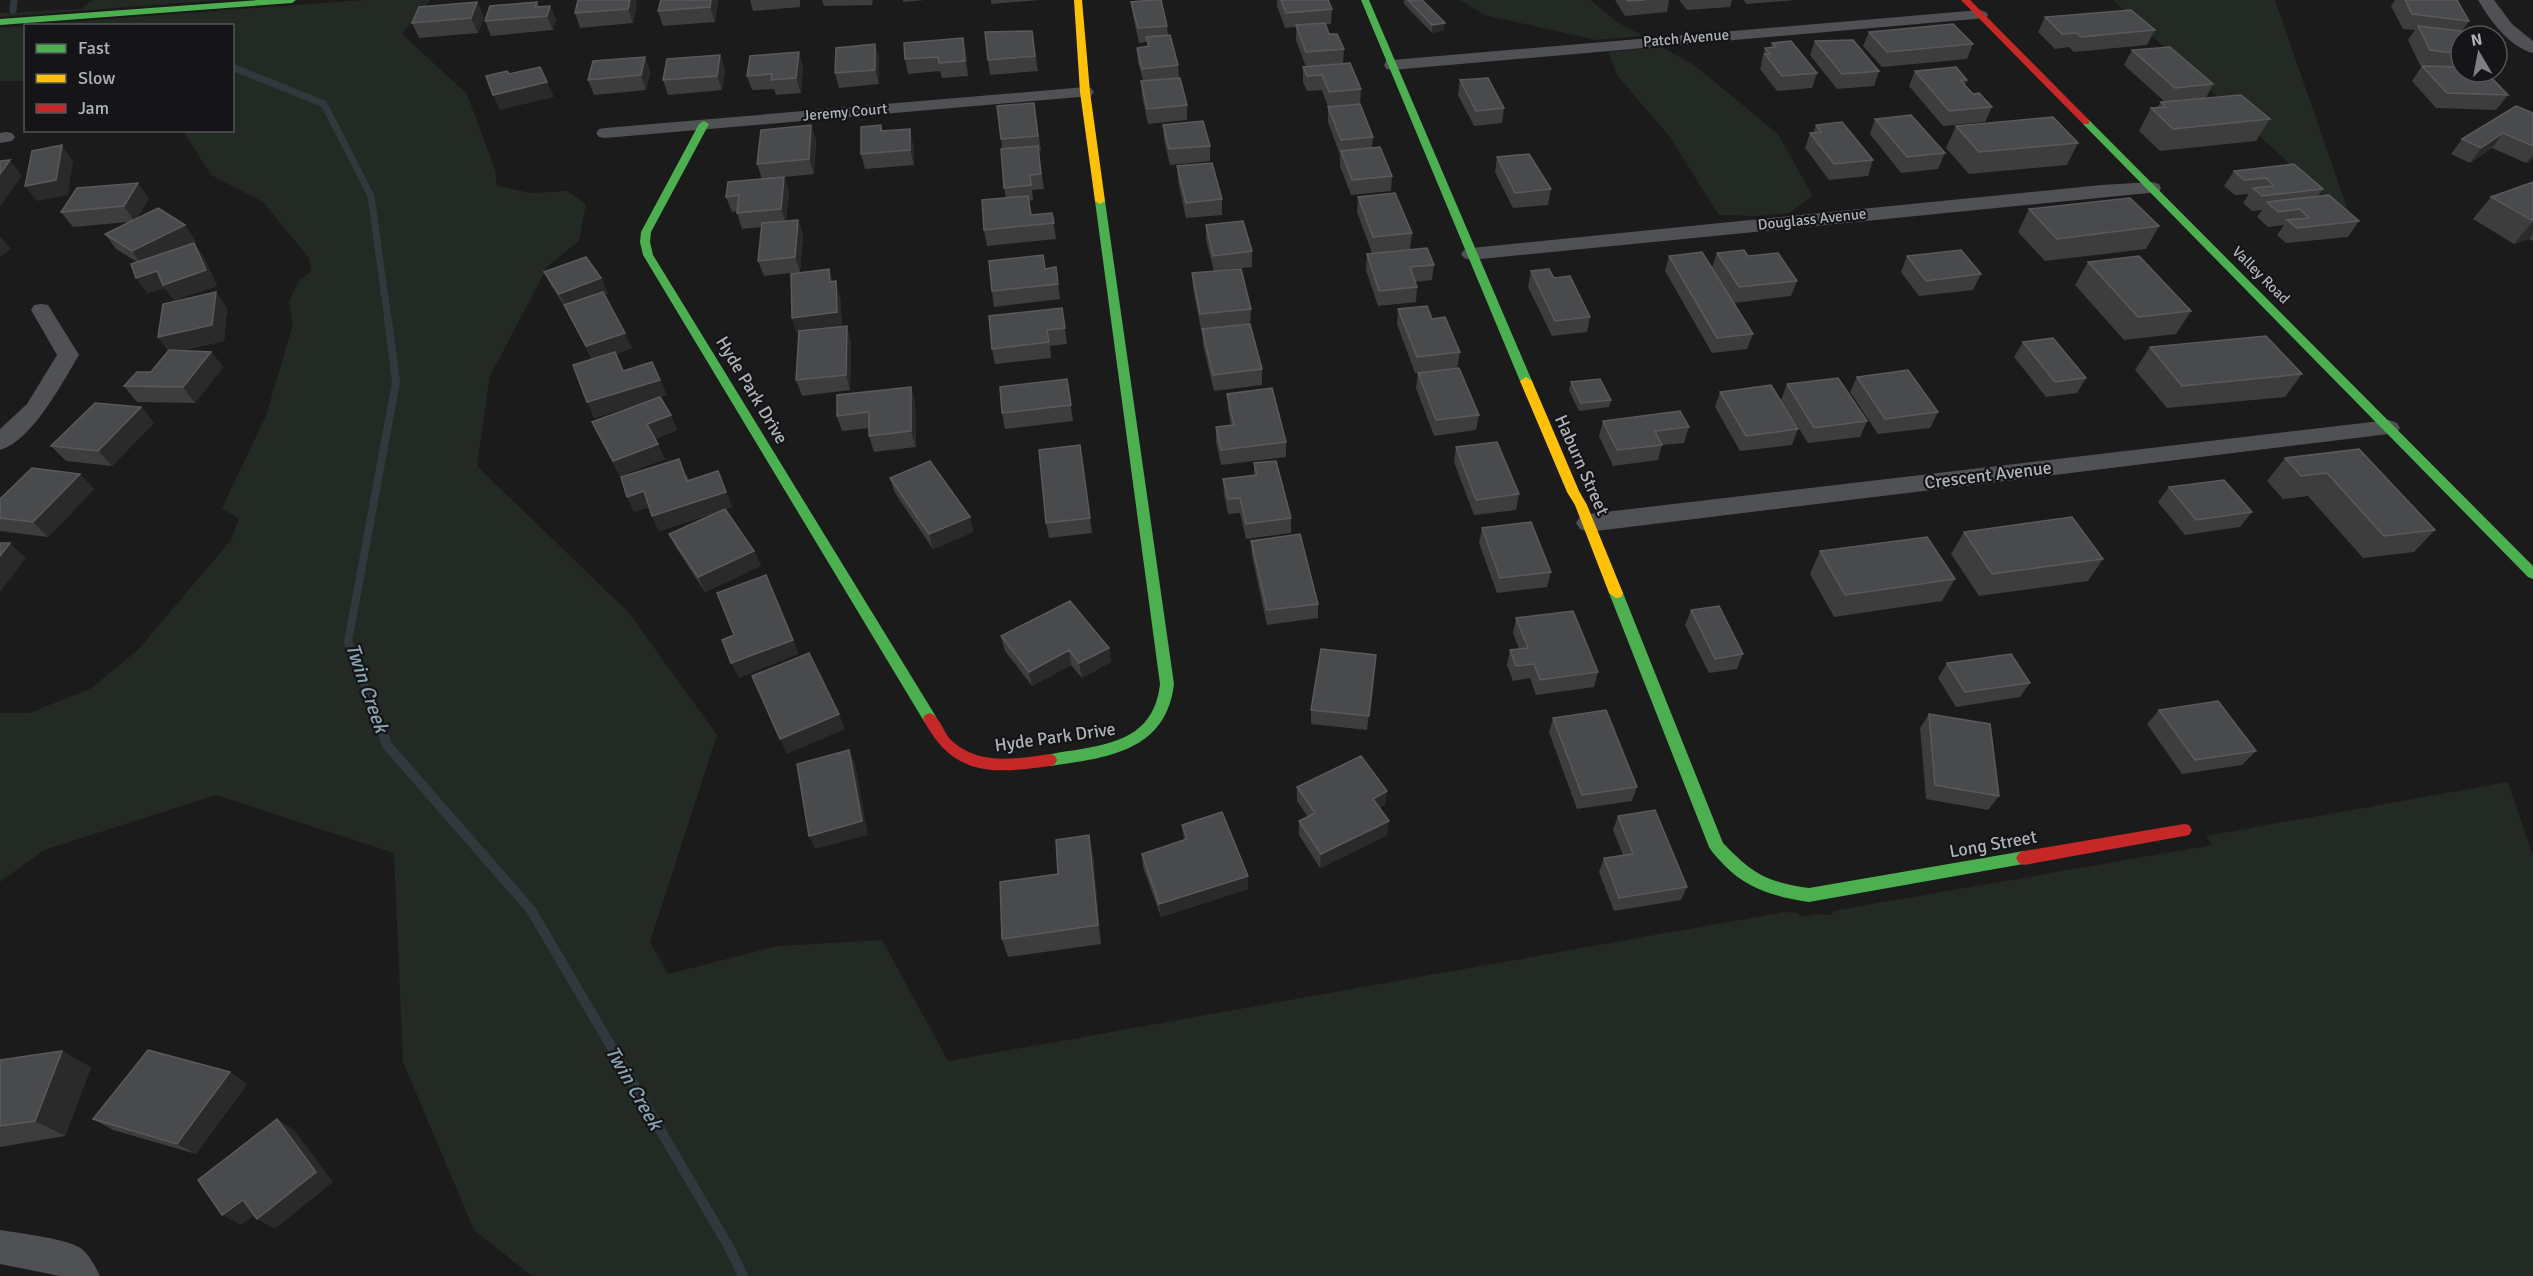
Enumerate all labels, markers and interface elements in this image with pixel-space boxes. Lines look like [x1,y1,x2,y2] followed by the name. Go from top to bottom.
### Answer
[24,24,234,132] legend
[2449,24,2509,84] north arrow
[1642,25,1730,51] street label: Patch Avenue
[2469,29,2484,51] text: N
[78,37,110,59] text: Fast
[78,67,115,89] text: Slow
[78,97,109,119] text: Jam
[802,99,888,125] street label: Jeremy Court
[1757,204,1867,234] street label: Douglass Avenue
[2229,243,2294,308] street label: Valley Road
[711,332,793,448] street label: Hyde Park Drive
[1550,411,1614,519] street label: Haburn Street
[1923,456,2053,494] street label: Crescent Avenue
[340,640,395,738] water label: Twin Creek
[993,718,1117,756] street label: Hyde Park Drive
[1948,825,2038,863] street label: Long Street
[600,1041,669,1136] water label: Twin Creek

